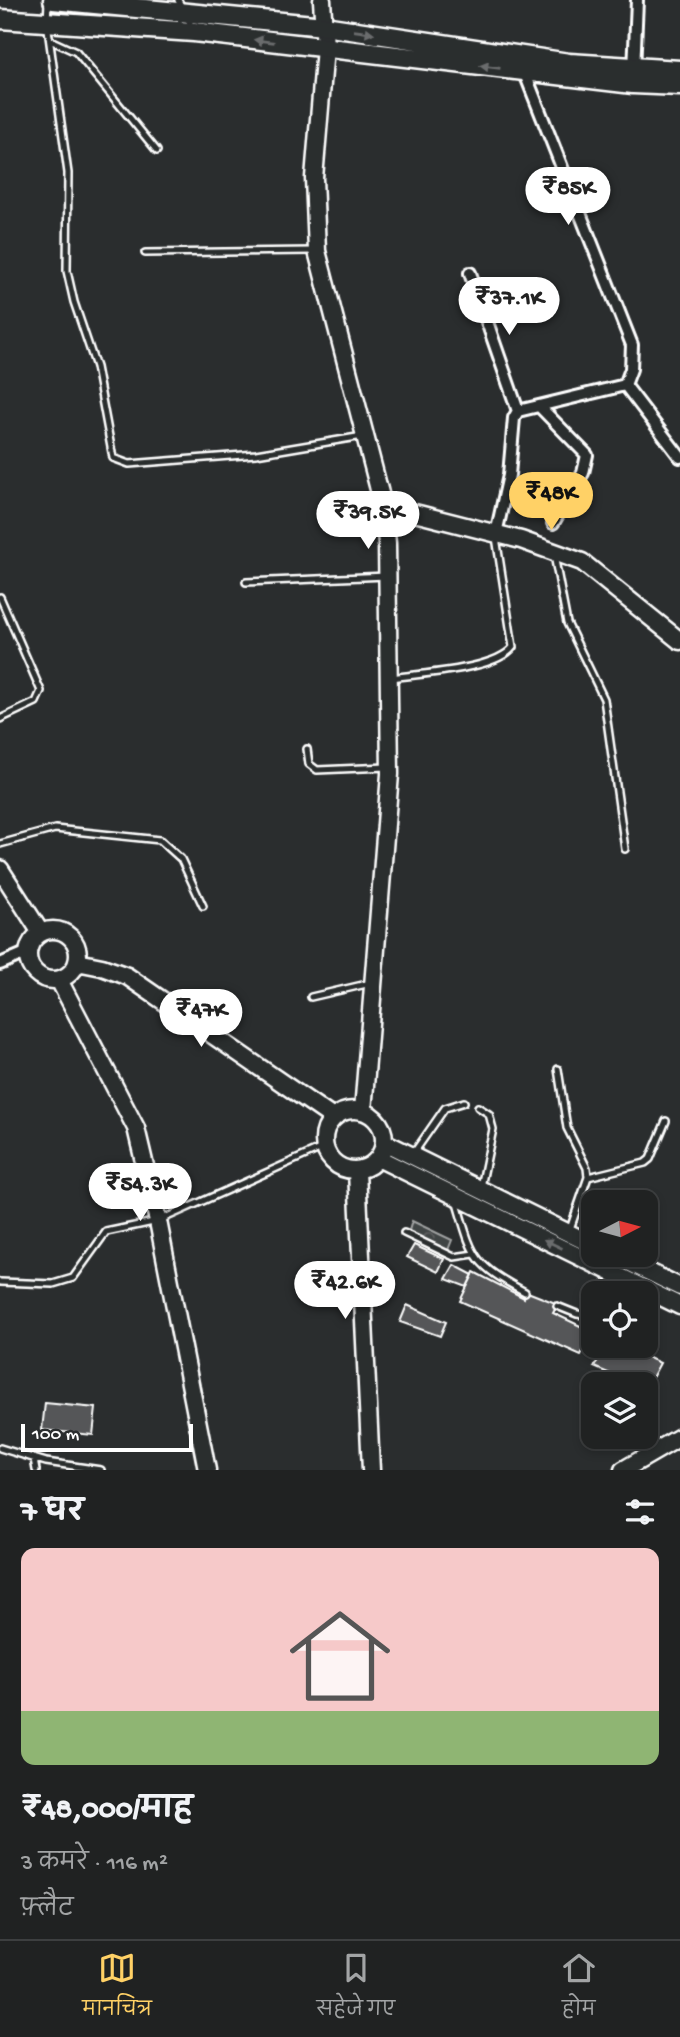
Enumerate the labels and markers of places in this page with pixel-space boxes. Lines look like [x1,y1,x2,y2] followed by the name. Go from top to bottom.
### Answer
[527,168,609,227] pin: ₹85K
[452,278,566,337] pin: ₹37.1K
[510,472,592,532] pin: ₹48K
[311,491,425,551] pin: ₹39.5K
[160,990,242,1049] pin: ₹47K
[83,1164,197,1223] pin: ₹54.3K
[288,1262,402,1321] pin: ₹42.6K

